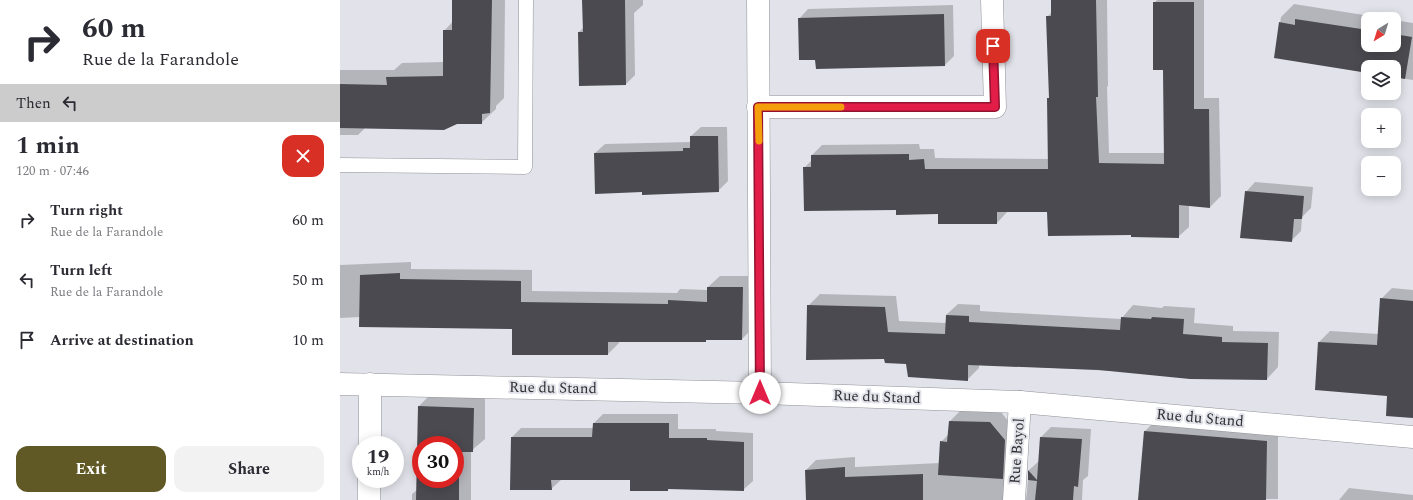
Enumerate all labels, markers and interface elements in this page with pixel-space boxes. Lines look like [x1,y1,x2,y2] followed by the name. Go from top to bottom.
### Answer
[82,7,146,50] text: 60 m
[1361,12,1401,52] north arrow
[1361,12,1401,196] map controls
[16,16,68,68] icon: right
[976,29,1010,63] pin
[982,35,1004,57] icon: arrive
[82,46,239,73] text: Rue de la Farandole
[1361,60,1401,100] button: layers
[16,92,51,115] text: Then
[59,92,81,114] icon: left
[1361,108,1401,148] button: +
[16,128,80,164] text: 1 min
[282,135,324,177] button: close
[1361,156,1401,196] button: −
[16,161,89,181] text: 120 m · 07:46
[50,199,123,222] text: Turn right
[16,209,38,231] icon: right
[292,209,324,232] text: 60 m
[50,222,163,242] text: Rue de la Farandole
[50,259,112,282] text: Turn left
[16,269,38,291] icon: left
[292,269,324,292] text: 50 m
[50,282,163,302] text: Rue de la Farandole
[16,329,38,351] icon: arrive
[50,329,194,352] text: Arrive at destination
[292,329,324,352] text: 10 m
[739,372,781,414] position arrow
[509,376,597,400] street label: Rue du Stand
[833,384,921,410] street label: Rue du Stand
[1155,403,1245,433] street label: Rue du Stand
[1003,417,1031,485] street label: Rue Bayol
[412,436,464,488] speed limit sign: 30
[367,442,389,472] text: 19
[16,446,166,492] button: Exit
[174,446,324,492] button: Share
[367,464,389,480] text: km/h

